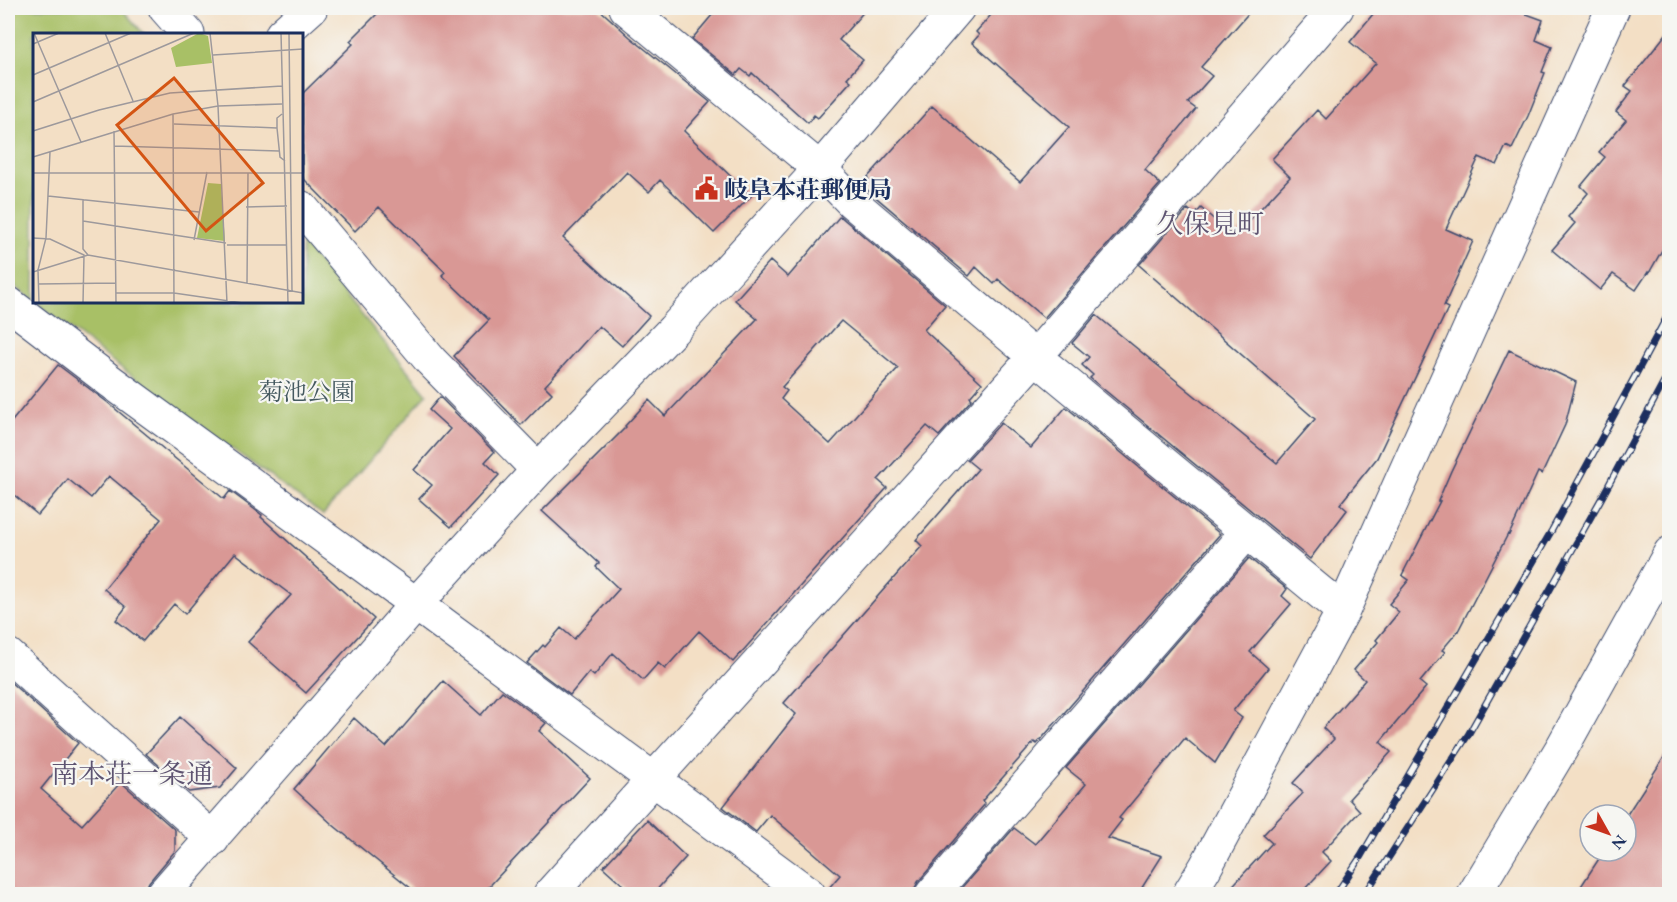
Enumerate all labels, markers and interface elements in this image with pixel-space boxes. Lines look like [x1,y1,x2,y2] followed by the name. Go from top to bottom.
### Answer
[33,33,303,303] inset map
[724,174,892,205] place label: 岐阜本荘郵便局
[693,176,719,202] public building icon: 岐阜本荘郵便局
[1156,206,1264,241] district label: 久保見町
[259,376,355,407] park label: 菊池公園
[51,756,213,791] district label: 南本荘一条通
[1578,803,1638,863] north arrow
[1607,831,1631,854] text: N

